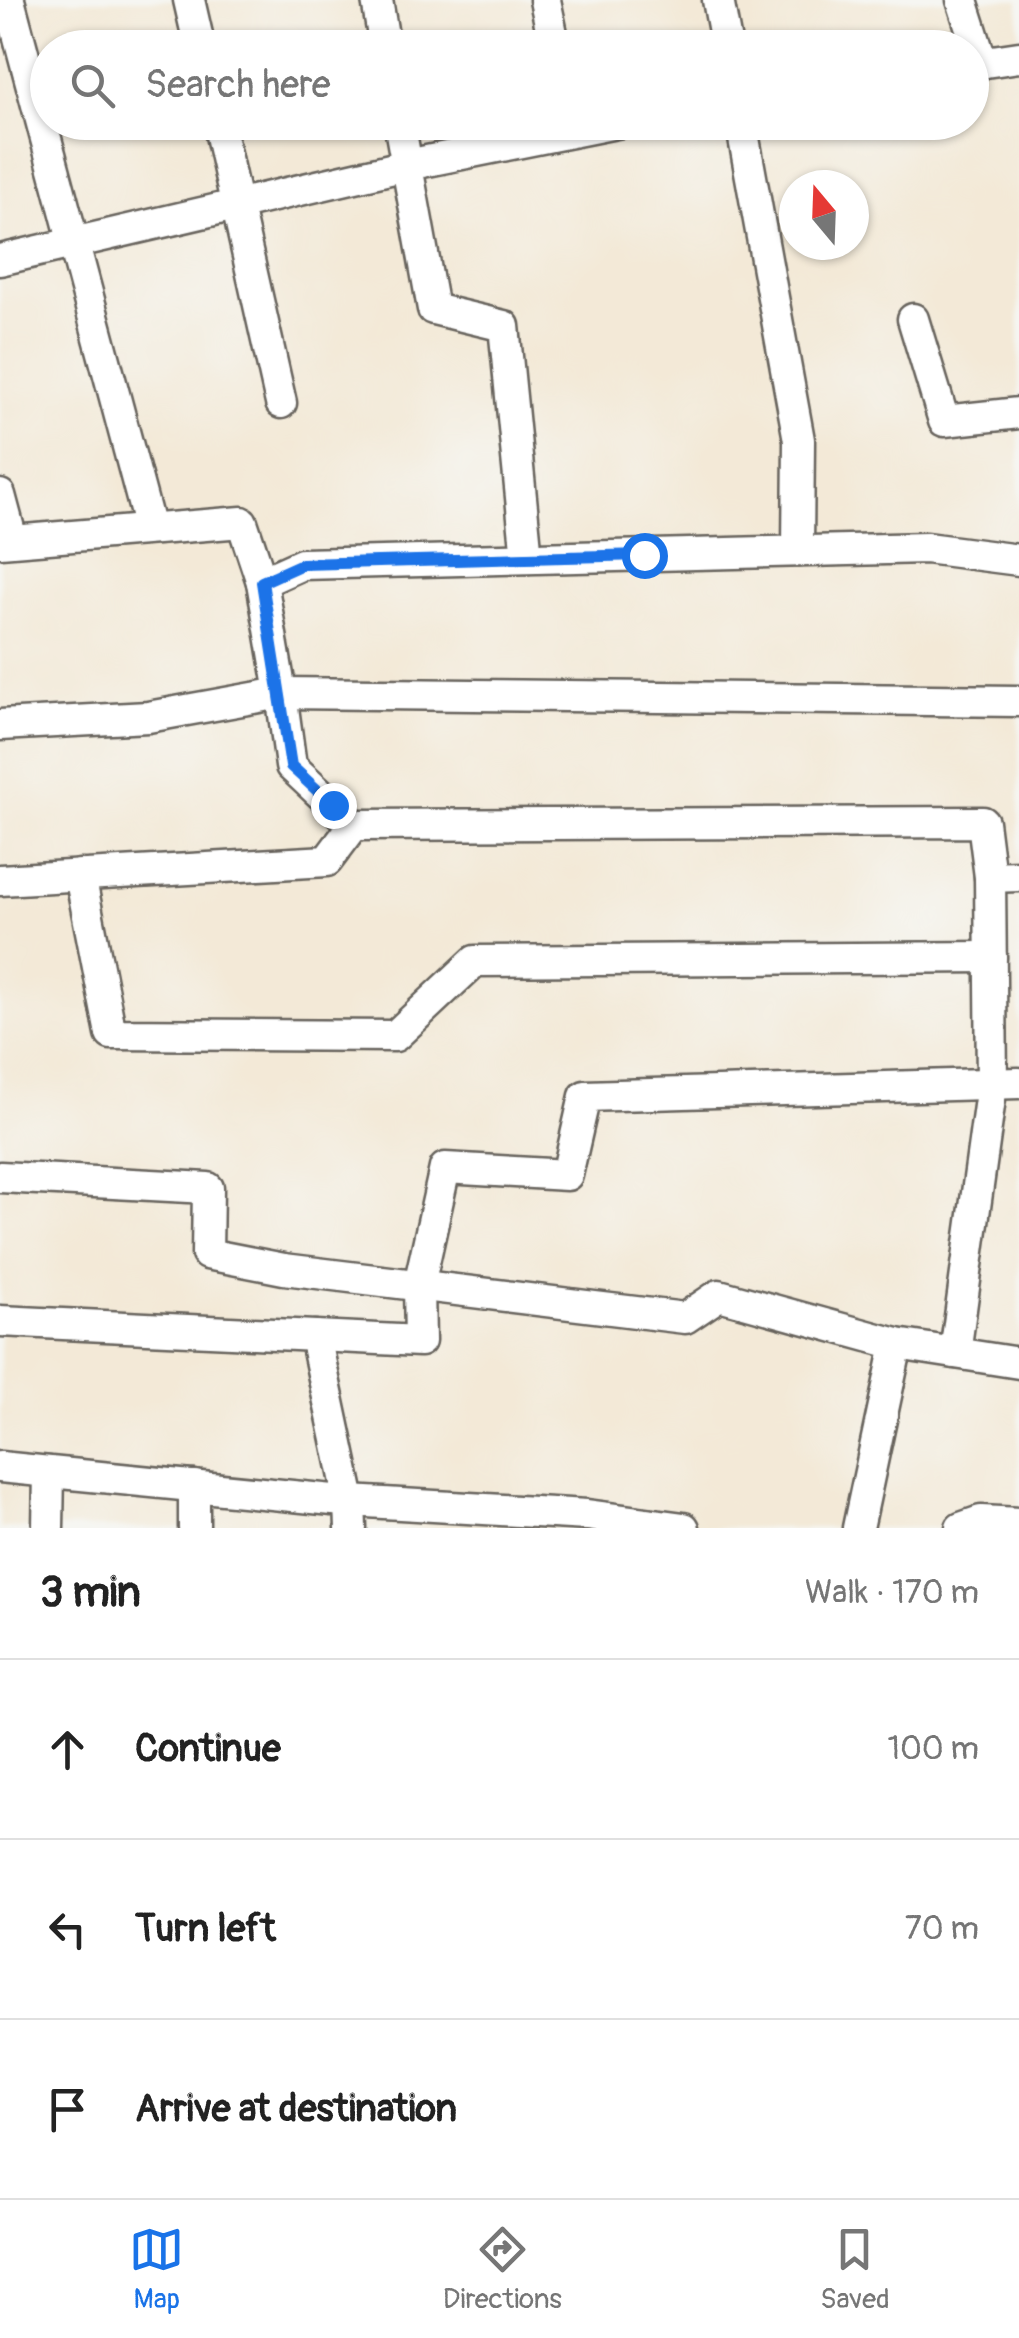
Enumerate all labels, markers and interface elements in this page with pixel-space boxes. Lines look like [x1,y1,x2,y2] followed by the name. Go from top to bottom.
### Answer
[30,30,989,140] search box
[65,58,120,113] icon: search
[145,61,331,109] text: Search here
[779,170,869,260] north arrow
[622,533,668,579] route start
[311,783,357,829] route end
[40,1567,141,1619] text: 3 min
[805,1573,979,1613] text: Walk · 170 m
[40,1722,95,1777] icon: ahead
[135,1725,281,1773] text: Continue
[887,1729,979,1769] text: 100 m
[40,1902,95,1957] icon: left
[135,1905,276,1953] text: Turn left
[905,1909,979,1949] text: 70 m
[40,2082,95,2137] icon: arrive
[135,2085,457,2133] text: Arrive at destination
[129,2222,184,2317] tab: Map
[443,2222,562,2317] tab: Directions
[820,2222,890,2317] tab: Saved

